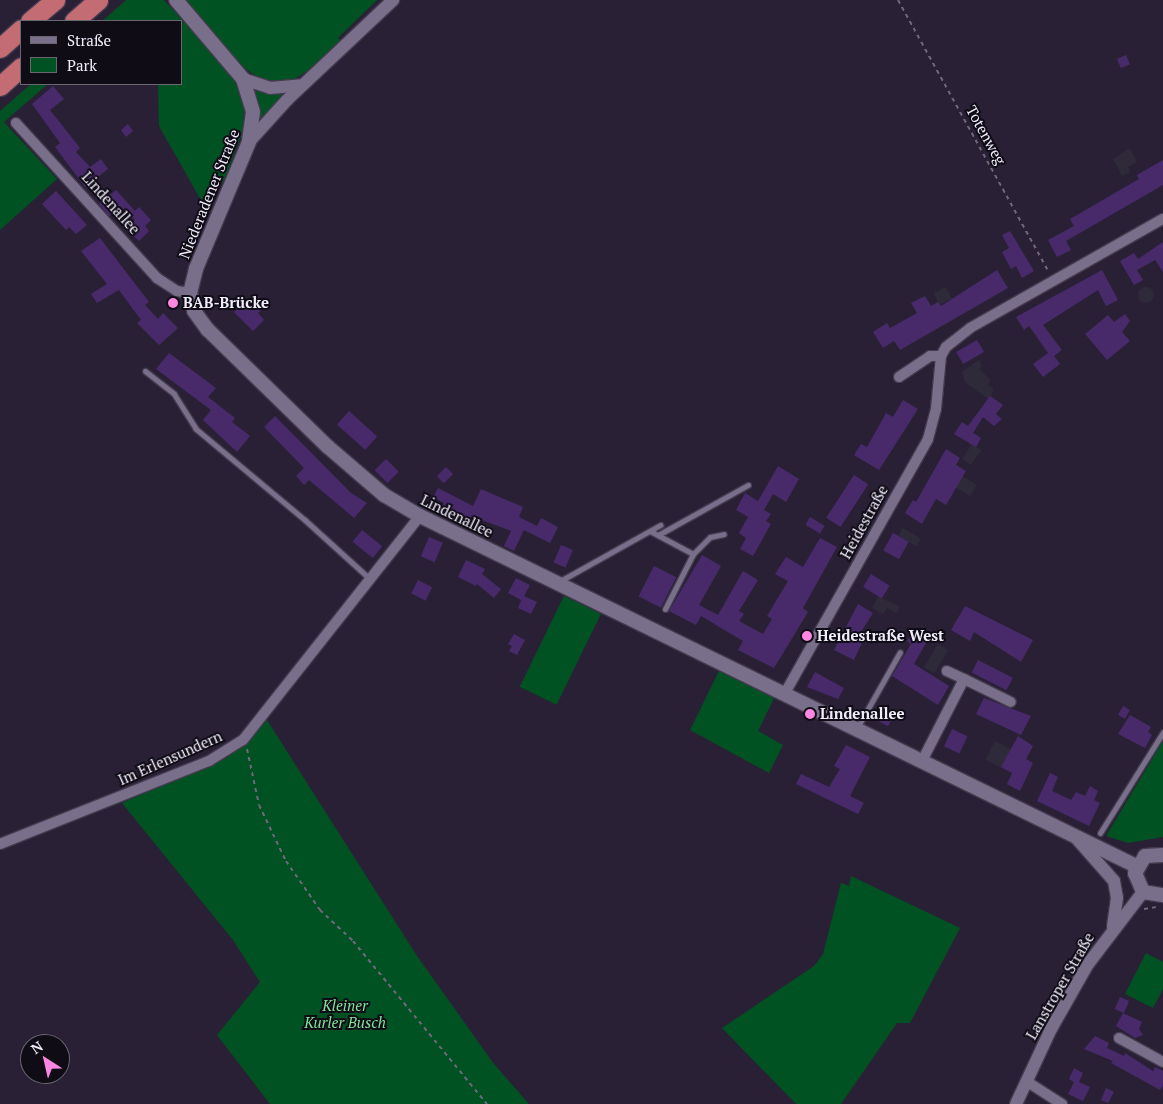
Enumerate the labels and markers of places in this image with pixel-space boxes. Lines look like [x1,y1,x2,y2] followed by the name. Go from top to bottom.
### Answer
[183,294,269,312] place label: BAB-Brücke
[167,297,179,309] marker: BAB-Brücke
[817,627,944,645] place label: Heidestraße West
[801,630,813,642] marker: Heidestraße West
[820,705,905,723] place label: Lindenallee
[804,708,816,720] marker: Lindenallee

